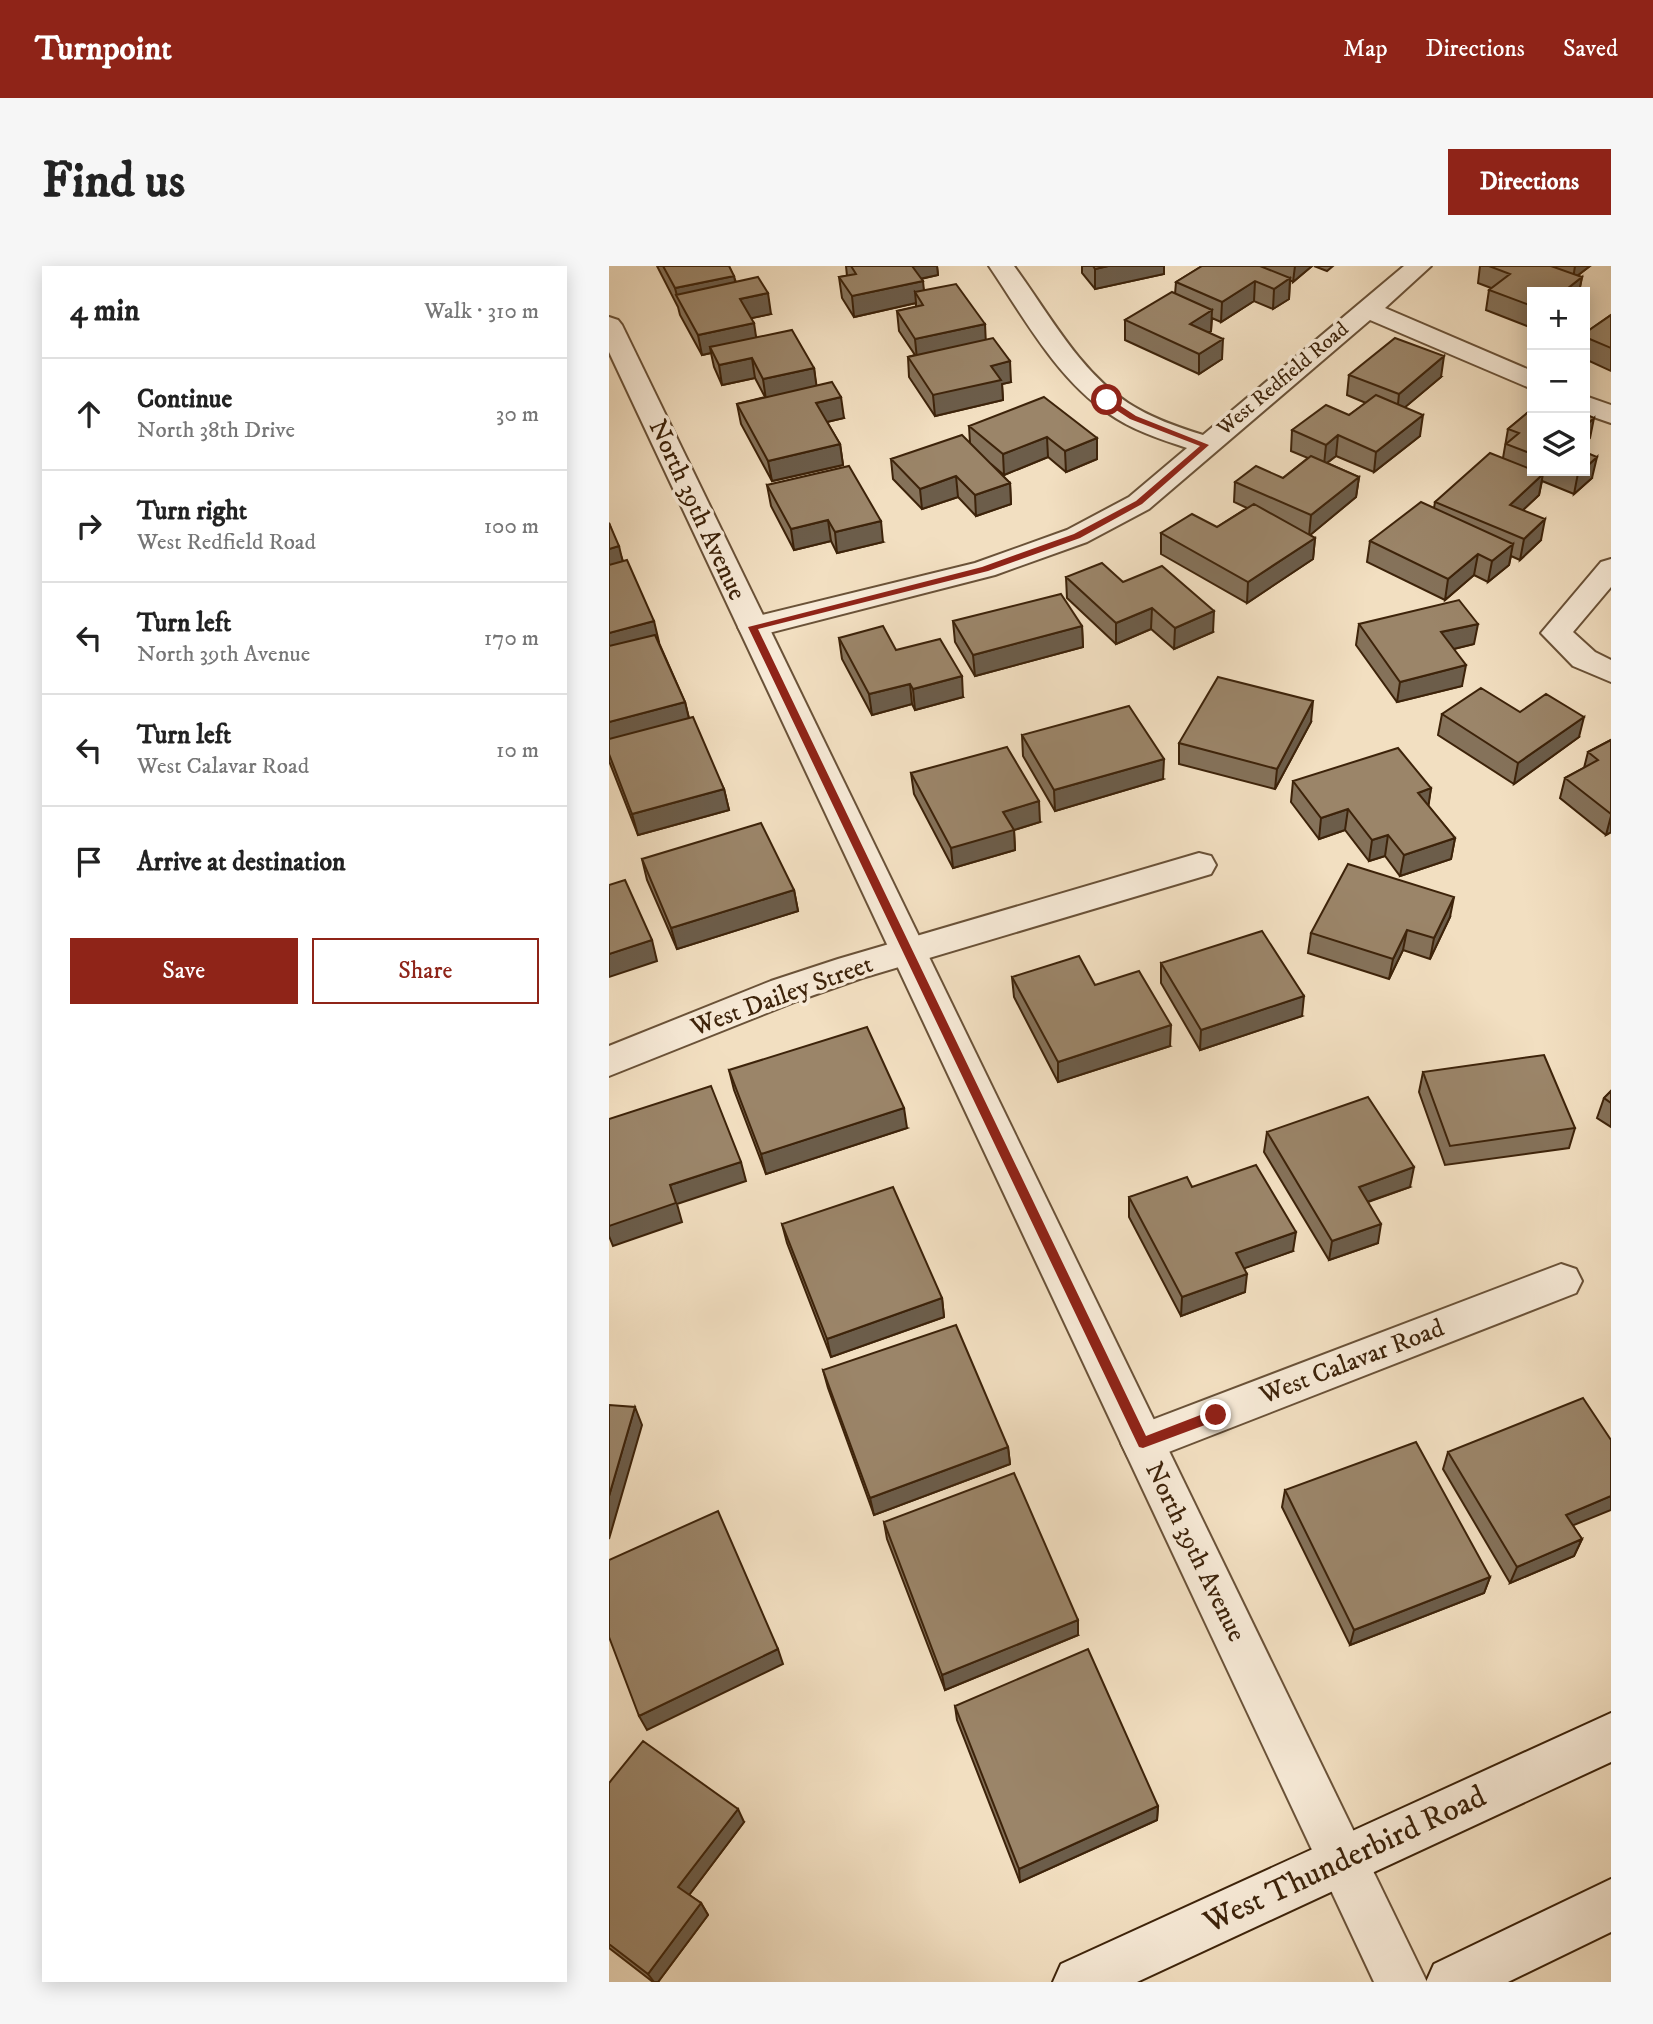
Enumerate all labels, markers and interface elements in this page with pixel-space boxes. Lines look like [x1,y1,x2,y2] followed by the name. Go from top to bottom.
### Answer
[35,29,172,70] text: Turnpoint
[1343,34,1388,64] text: Map
[1426,34,1525,64] text: Directions
[1563,34,1618,64] text: Saved
[1448,149,1611,215] button: Directions
[42,151,185,213] text: Find us
[1527,287,1590,476] map controls
[1527,287,1590,350] button: +
[70,293,140,330] text: 4 min
[424,297,539,326] text: Walk · 310 m
[1211,316,1354,442] street label: West Redfield Road
[1527,350,1590,413] button: −
[137,383,232,416] text: Continue
[1091,384,1122,415] route start
[70,395,108,433] icon: ahead
[496,400,539,429] text: 30 m
[1527,413,1590,476] button: layers
[641,414,753,606] street label: North 39th Avenue
[137,416,295,445] text: North 38th Drive
[137,495,247,528] text: Turn right
[70,507,108,545] icon: right
[484,512,539,541] text: 100 m
[137,528,316,557] text: West Redfield Road
[137,607,231,640] text: Turn left
[70,619,108,657] icon: left
[484,624,539,653] text: 170 m
[137,640,310,669] text: North 39th Avenue
[137,719,231,752] text: Turn left
[70,731,108,769] icon: left
[496,736,539,765] text: 10 m
[137,752,309,781] text: West Calavar Road
[70,843,108,881] icon: arrive
[137,846,346,879] text: Arrive at destination
[70,938,298,1004] button: Save
[312,938,539,1004] button: Share
[686,948,877,1044] street label: West Dailey Street
[1254,1312,1449,1413] street label: West Calavar Road
[1200,1399,1231,1430] route end
[1137,1457,1253,1647] street label: North 39th Avenue
[1197,1777,1493,1943] street label: West Thunderbird Road

